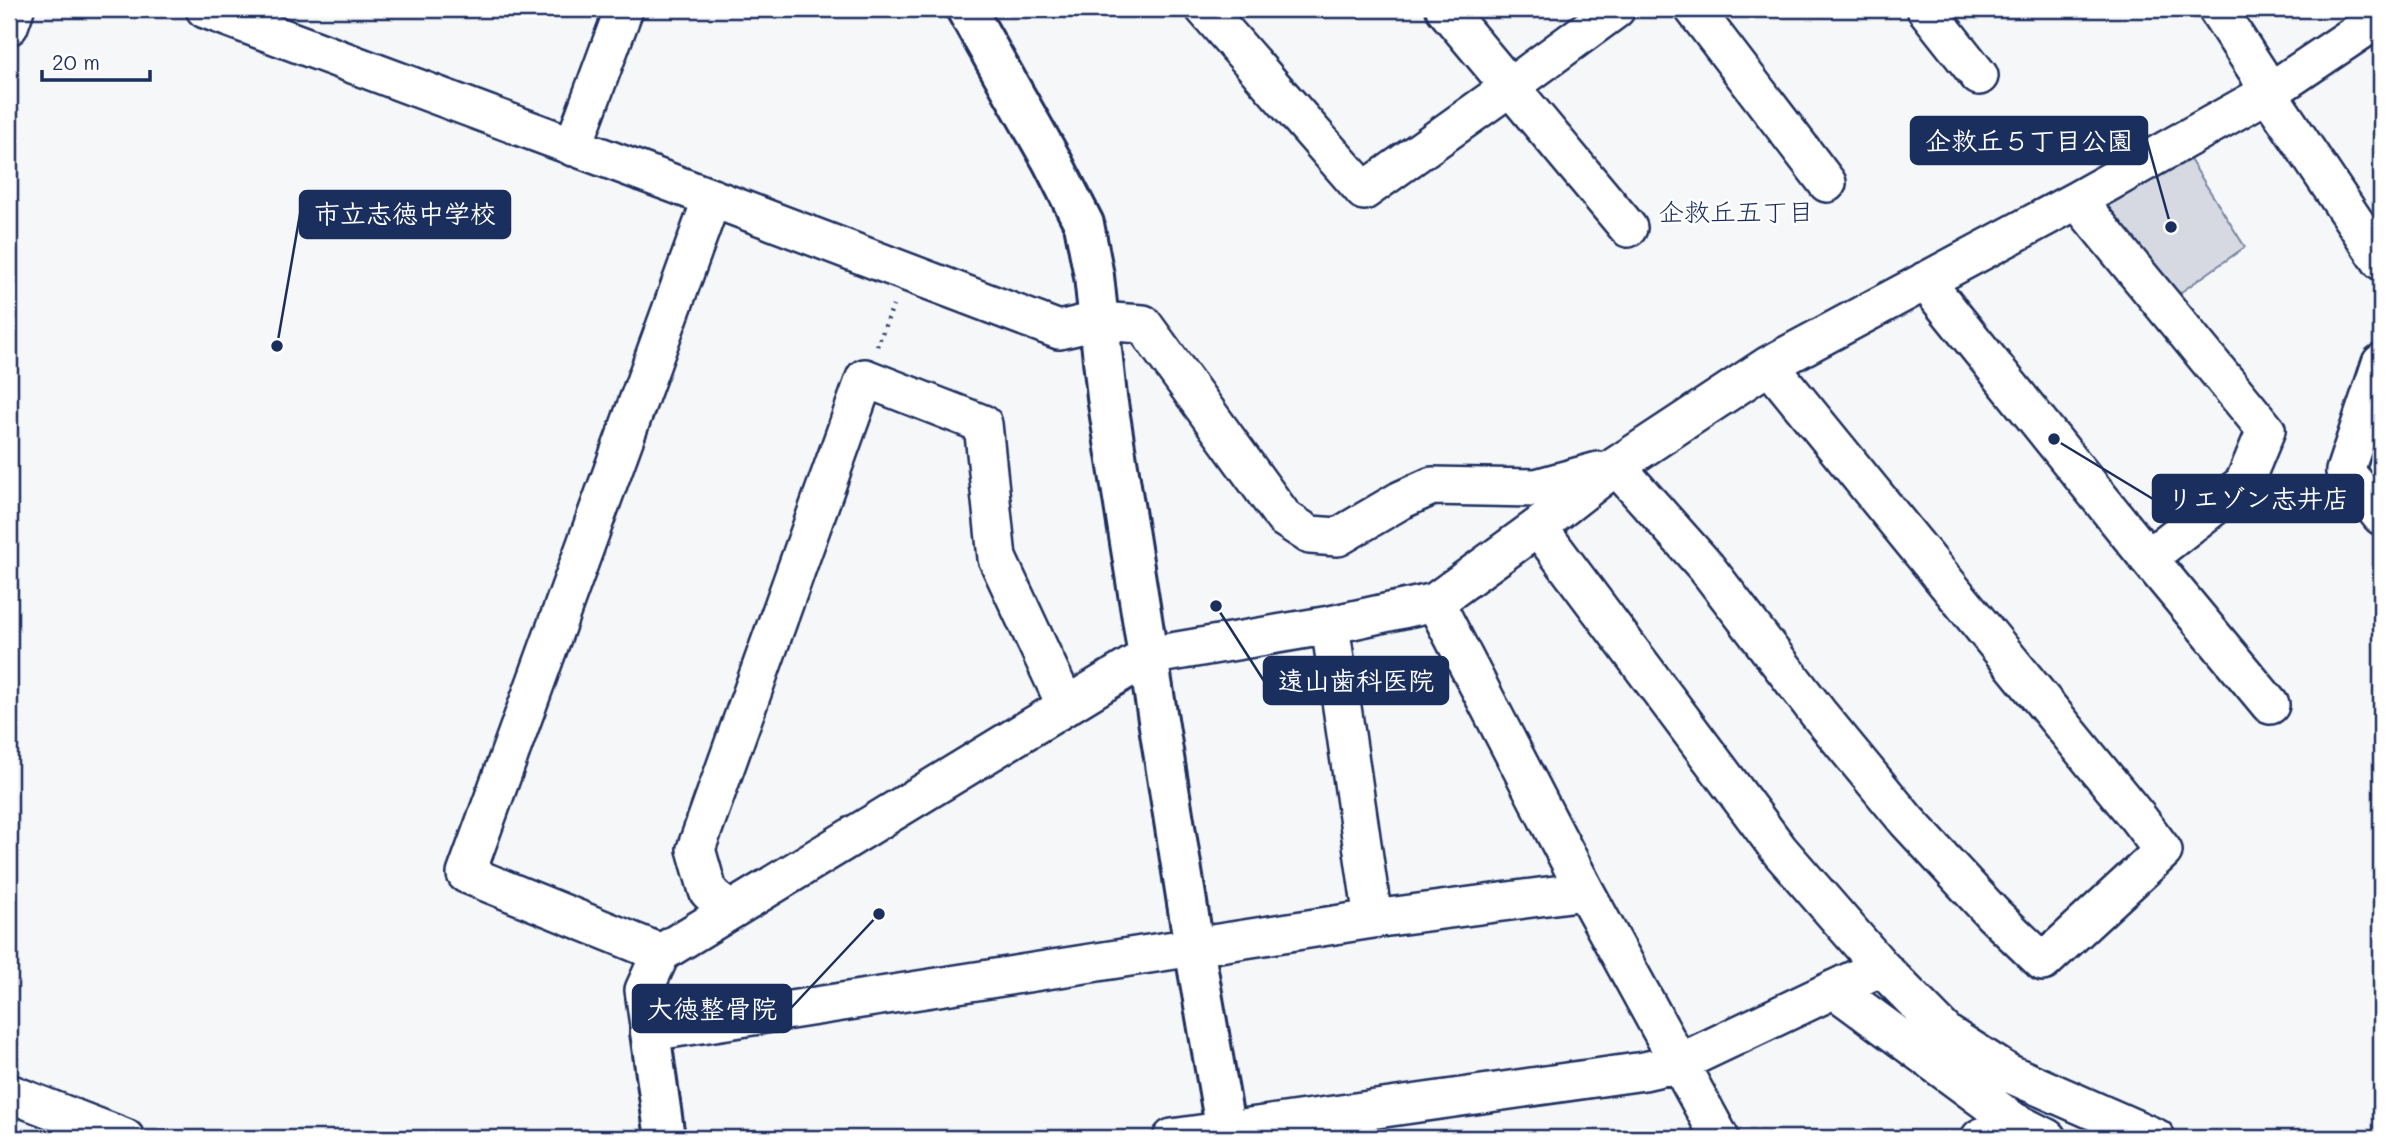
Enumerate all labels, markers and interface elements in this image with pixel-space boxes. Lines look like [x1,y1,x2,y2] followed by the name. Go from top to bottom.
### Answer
[42,38,150,82] scale bar
[52,48,100,75] text: 20 m
[1911,117,2147,164] callout: 企救丘５丁目公園
[1925,123,2133,157] text: 企救丘５丁目公園
[300,191,510,238] callout: 市立志徳中学校
[1658,194,1814,228] district label: 企救丘五丁目
[314,196,496,230] text: 市立志徳中学校
[2153,475,2363,522] callout: リエゾン志井店
[2167,481,2349,515] text: リエゾン志井店
[1264,657,1448,704] callout: 遠山歯科医院
[1278,663,1434,697] text: 遠山歯科医院
[633,985,791,1032] callout: 大徳整骨院
[647,991,777,1025] text: 大徳整骨院

